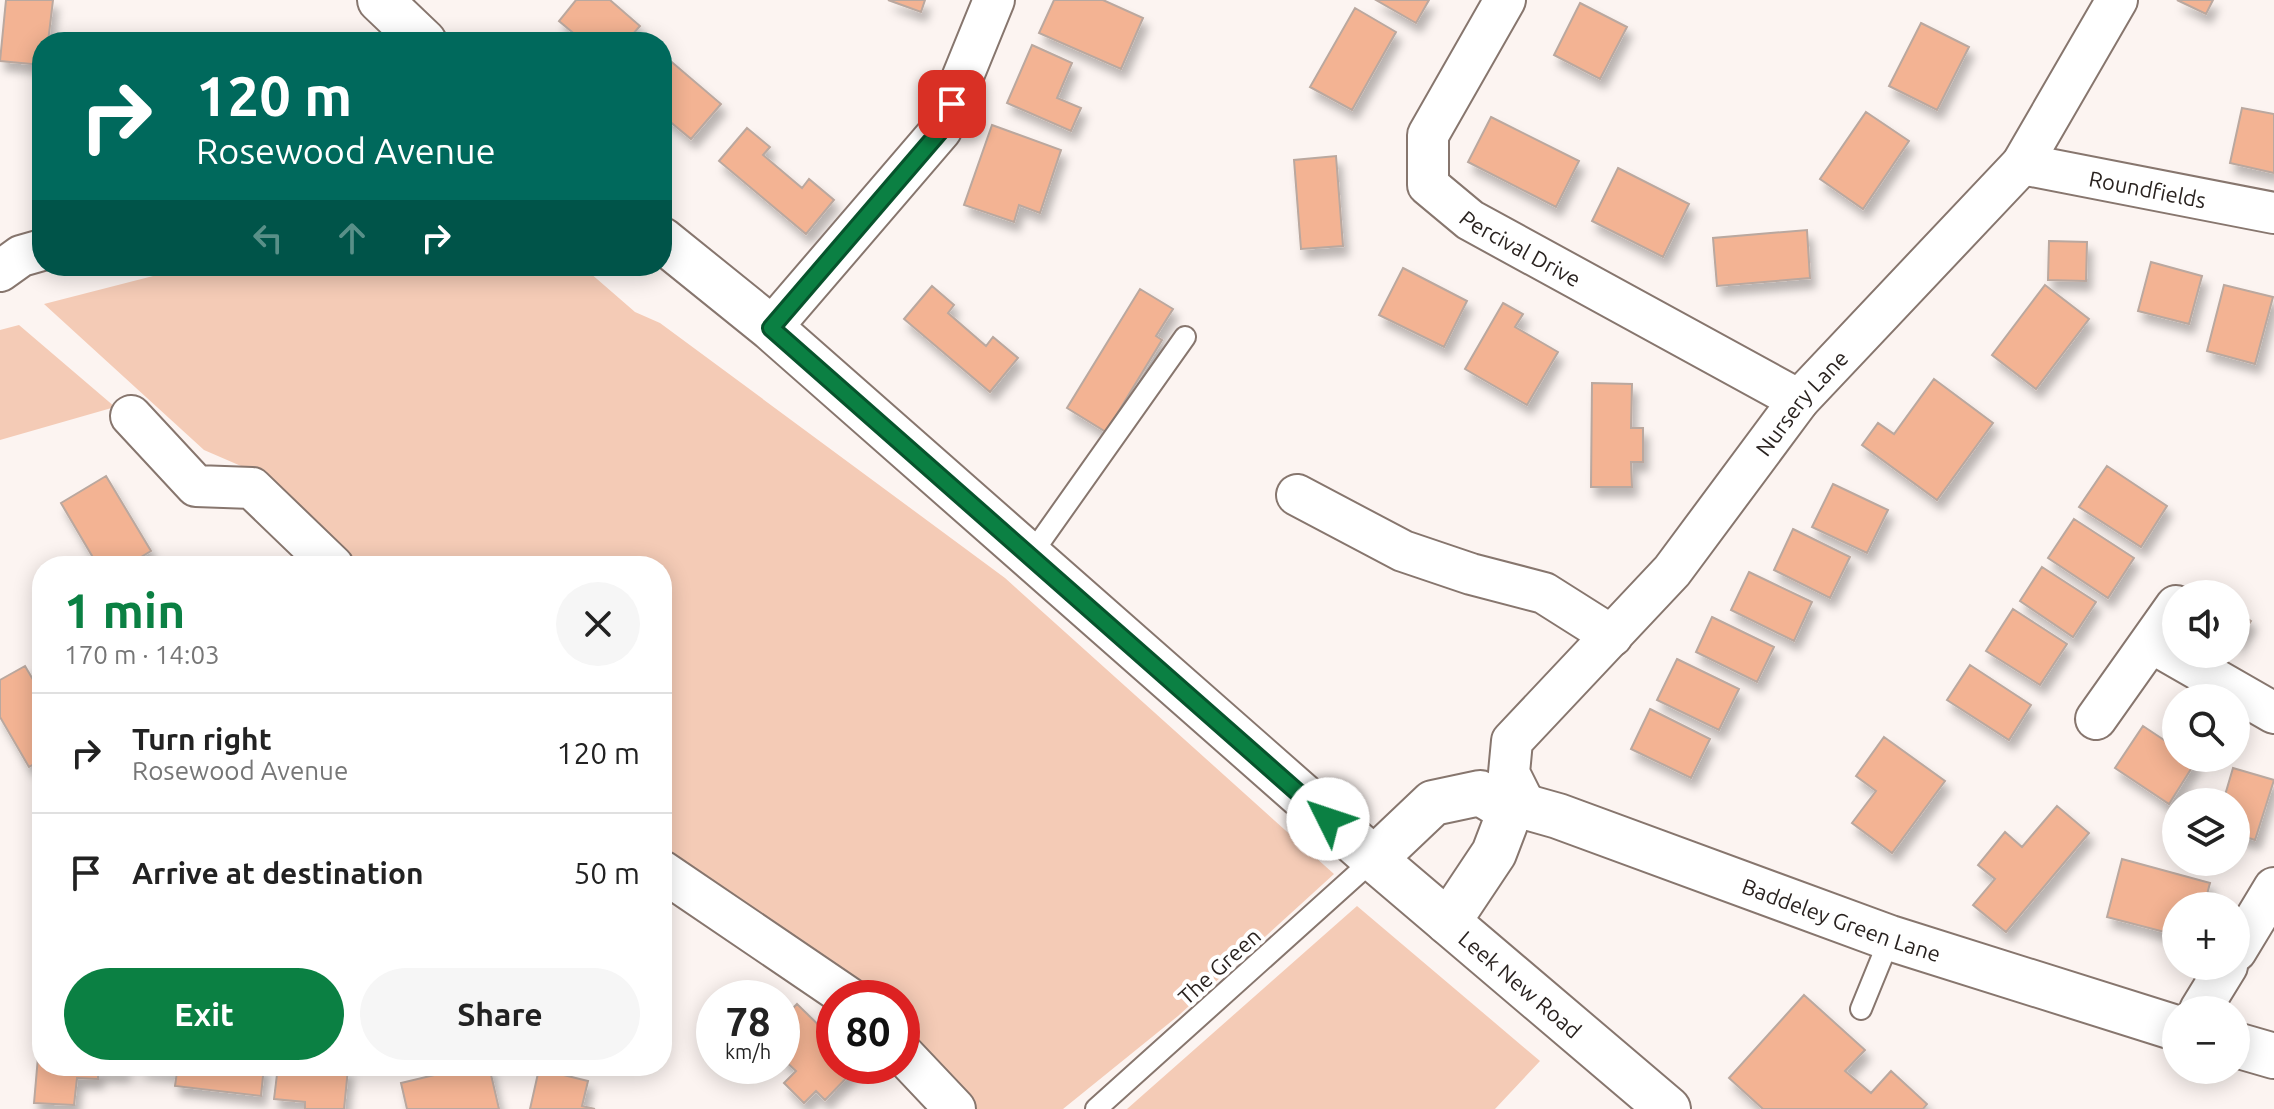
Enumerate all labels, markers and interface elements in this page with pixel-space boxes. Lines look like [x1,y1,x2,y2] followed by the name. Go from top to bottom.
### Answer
[64,64,168,168] icon: right
[196,64,352,127] text: 120 m
[918,70,986,138] pin
[930,82,974,126] icon: arrive
[196,130,496,171] text: Rosewood Avenue
[2087,165,2208,212] street label: Roundfields
[1455,205,1585,291] street label: Percival Drive
[246,216,290,260] icon: left
[330,216,374,260] icon: ahead
[414,216,458,260] icon: right
[1750,345,1852,460] street label: Nursery Lane
[2162,580,2250,1084] map controls
[2162,580,2250,668] button: sound
[556,582,640,666] button: close
[64,583,185,637] text: 1 min
[64,640,220,669] text: 170 m · 14:03
[2162,684,2250,772] button: search
[132,722,272,756] text: Turn right
[64,731,108,775] icon: right
[556,736,640,770] text: 120 m
[132,756,348,785] text: Rosewood Avenue
[1286,777,1370,861] position arrow
[2162,788,2250,876] button: layers
[64,851,108,895] icon: arrive
[132,856,424,890] text: Arrive at destination
[573,856,640,890] text: 50 m
[1739,872,1944,966] street label: Baddeley Green Lane
[2162,892,2250,980] button: +
[1173,923,1265,1009] street label: The Green
[1454,925,1587,1043] street label: Leek New Road
[64,968,344,1060] button: Exit
[360,968,640,1060] button: Share
[816,980,920,1084] speed limit sign: 80
[2162,996,2250,1084] button: −
[725,999,771,1044] text: 78
[725,1040,771,1063] text: km/h

